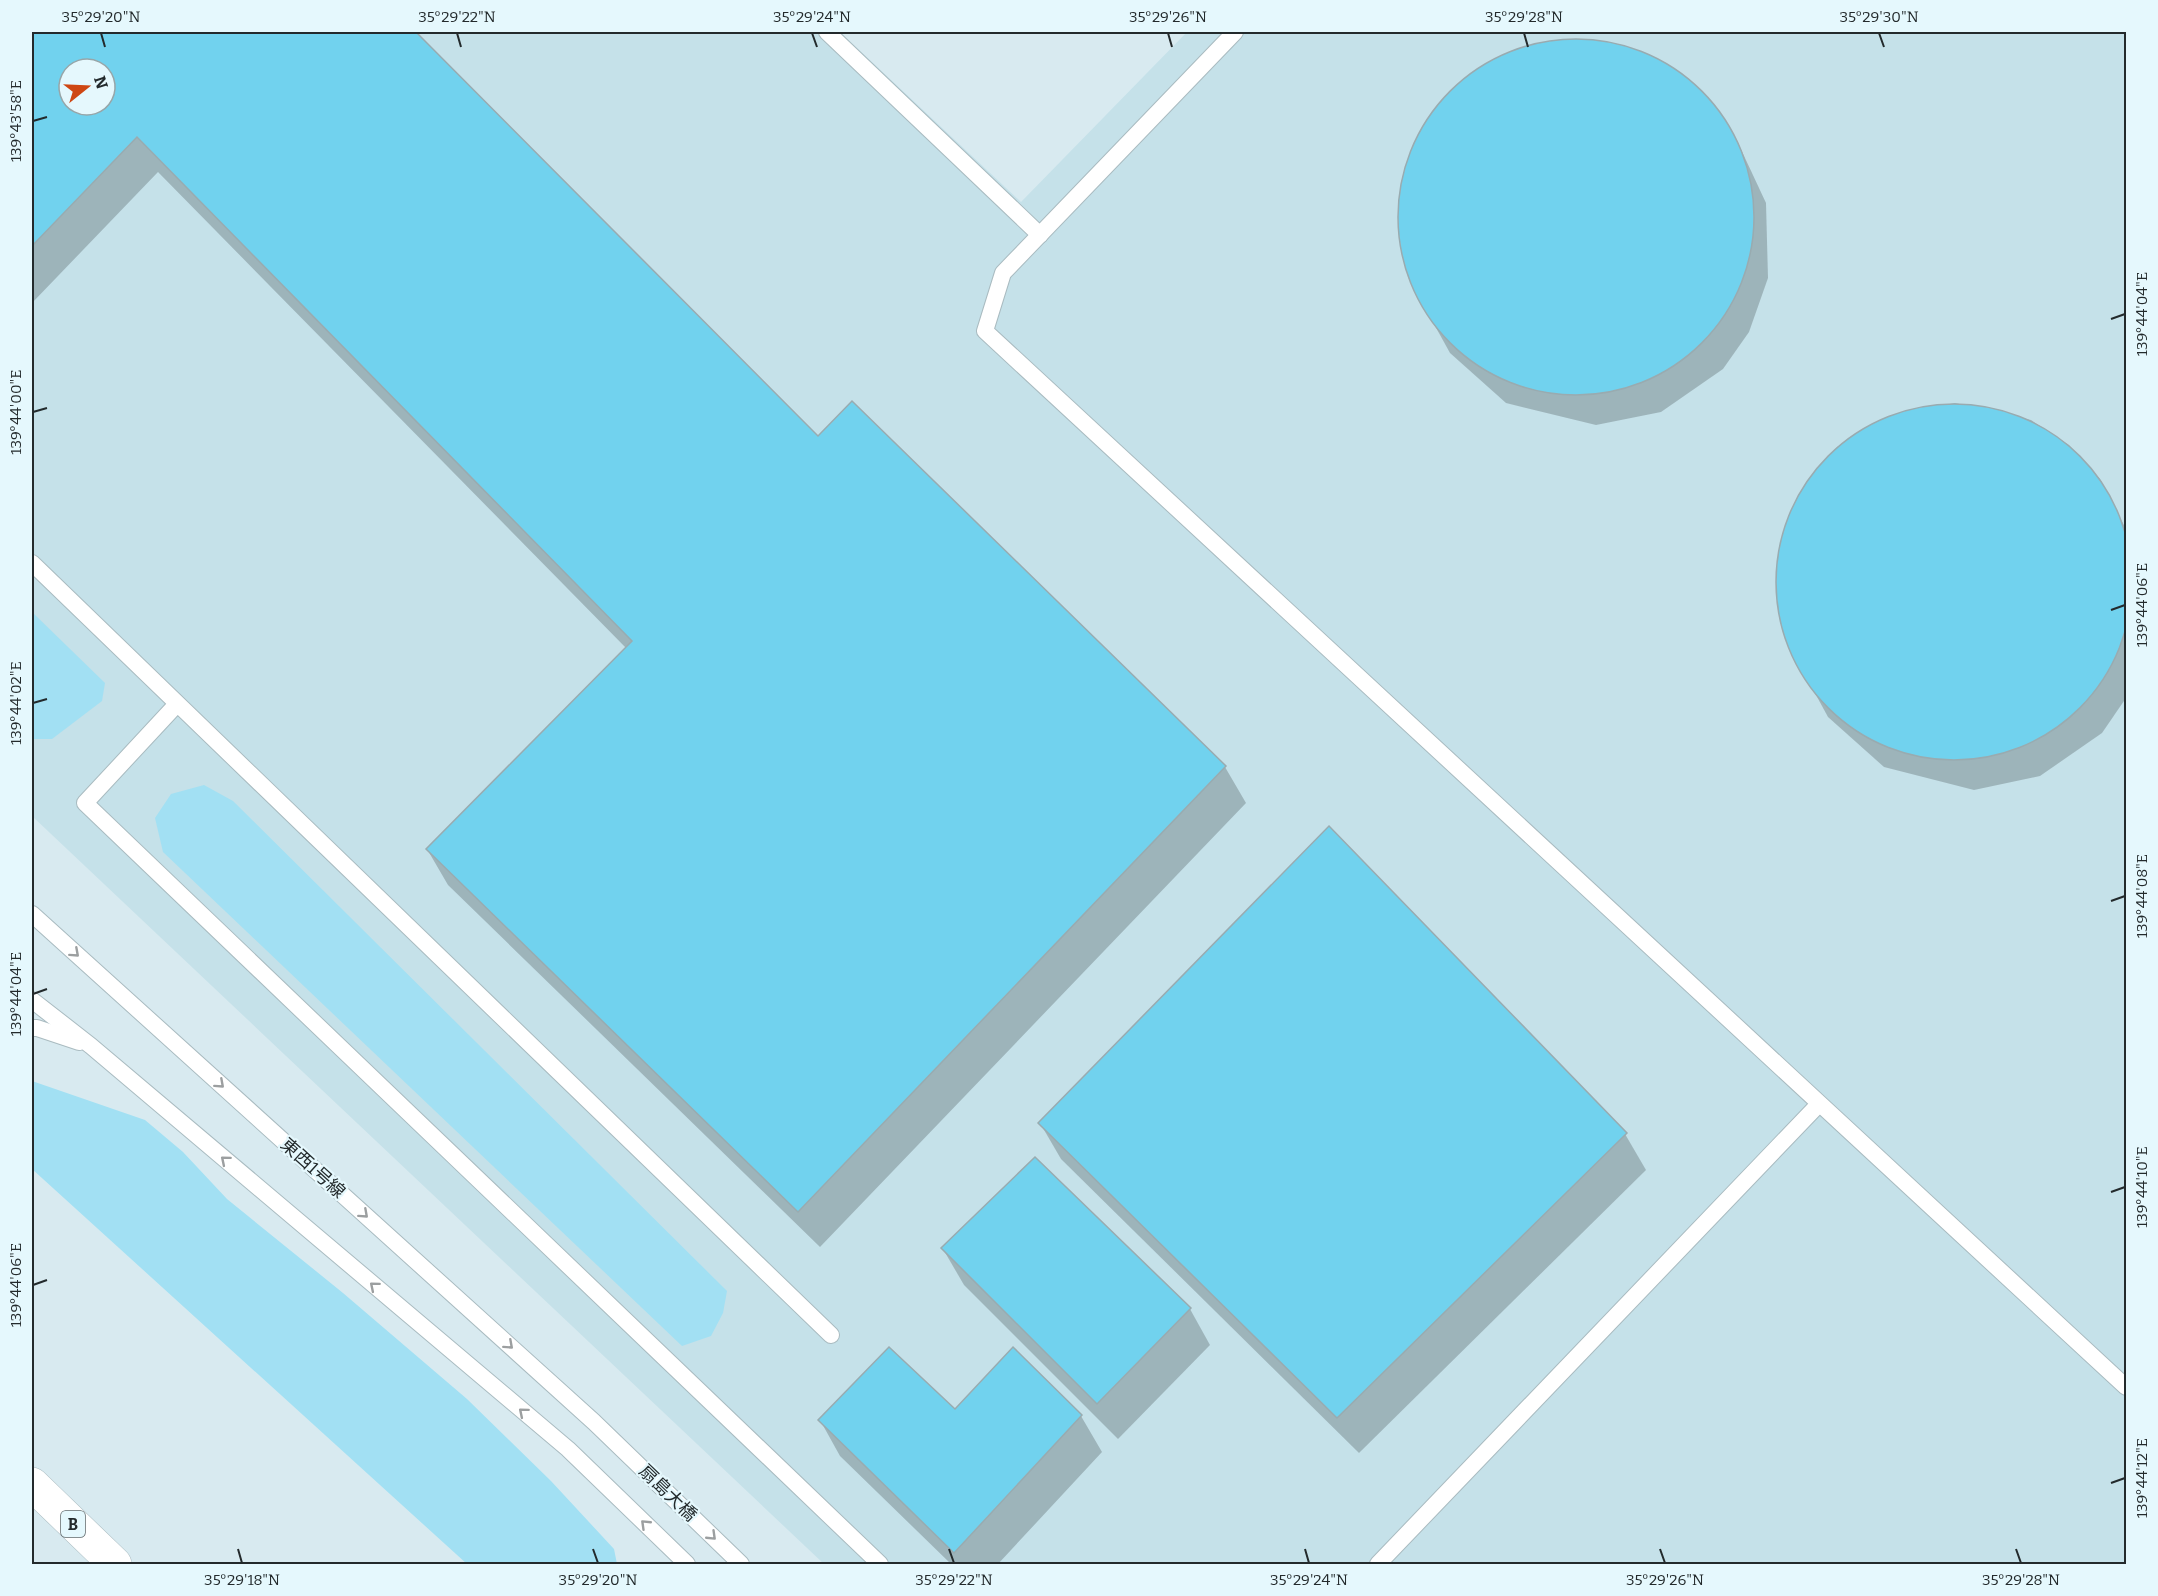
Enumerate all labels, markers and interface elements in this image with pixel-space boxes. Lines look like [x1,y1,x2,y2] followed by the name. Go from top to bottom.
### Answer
[62,8,141,26] text: 35°29'20"N
[418,8,496,26] text: 35°29'22"N
[773,8,851,26] text: 35°29'24"N
[1129,8,1207,26] text: 35°29'26"N
[1485,8,1563,26] text: 35°29'28"N
[1839,8,1919,26] text: 35°29'30"N
[57,57,117,117] north arrow
[90,74,112,91] text: N
[7,80,25,162] text: 139°43'58"E
[2133,272,2151,356] text: 139°44'04"E
[7,369,25,455] text: 139°44'00"E
[2133,563,2151,647] text: 139°44'06"E
[7,661,25,745] text: 139°44'02"E
[2133,854,2151,938] text: 139°44'08"E
[68,946,79,957] one-way arrow
[7,952,25,1036] text: 139°44'04"E
[213,1077,223,1088] one-way arrow
[276,1133,350,1203] street label: 東西1号線
[2133,1146,2151,1228] text: 139°44'10"E
[221,1156,232,1167] one-way arrow
[358,1207,368,1218] one-way arrow
[7,1243,25,1327] text: 139°44'06"E
[370,1282,381,1293] one-way arrow
[502,1338,513,1349] one-way arrow
[519,1408,530,1419] one-way arrow
[2133,1438,2151,1518] text: 139°44'12"E
[634,1460,702,1526] street label: 扇島大橋
[61,1511,85,1537] road number: B
[641,1520,652,1531] one-way arrow
[704,1528,715,1539] one-way arrow
[204,1571,280,1589] text: 35°29'18"N
[559,1571,638,1589] text: 35°29'20"N
[915,1571,993,1589] text: 35°29'22"N
[1270,1571,1348,1589] text: 35°29'24"N
[1626,1571,1704,1589] text: 35°29'26"N
[1982,1571,2060,1589] text: 35°29'28"N

